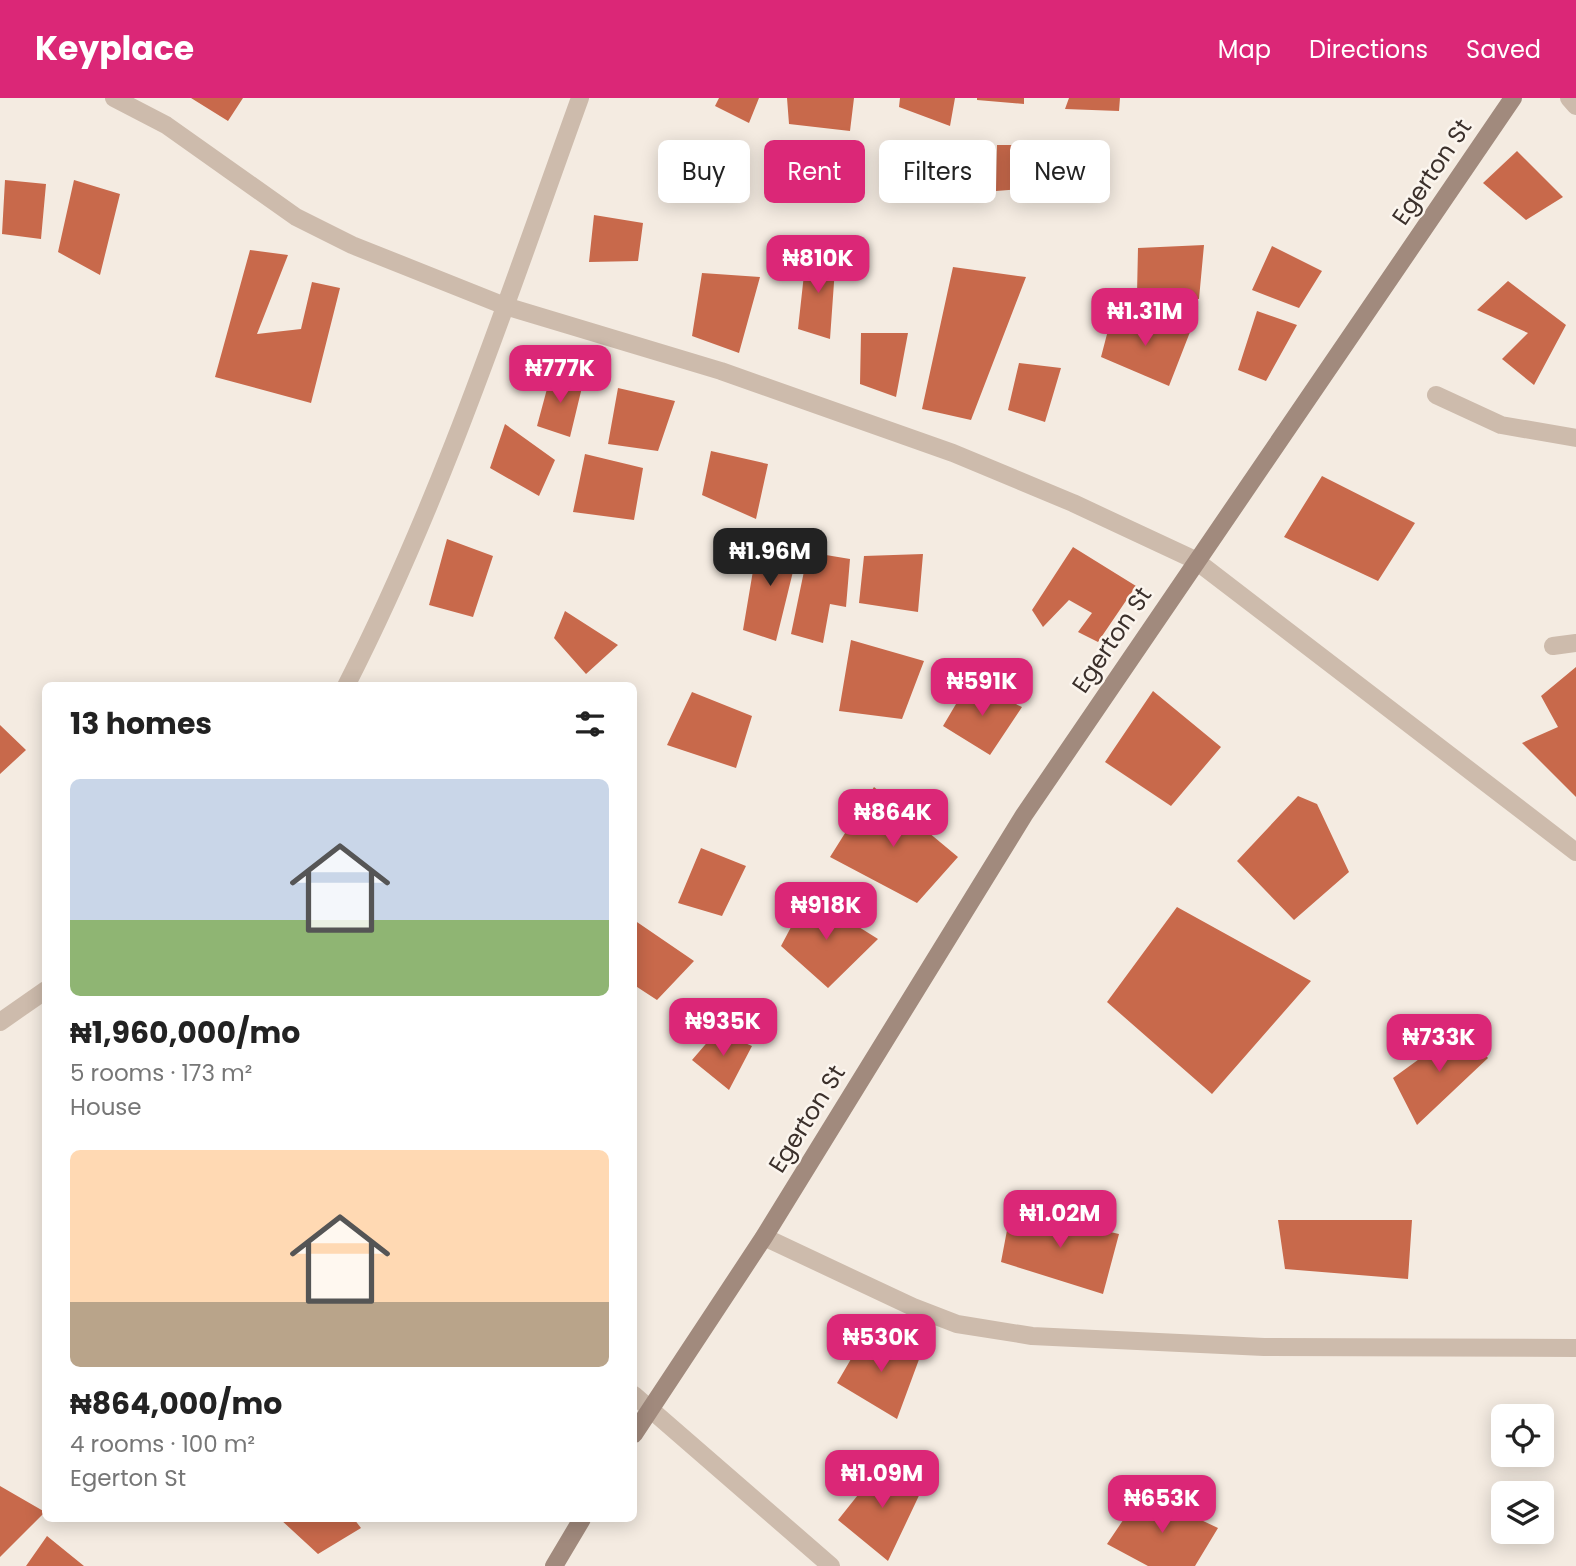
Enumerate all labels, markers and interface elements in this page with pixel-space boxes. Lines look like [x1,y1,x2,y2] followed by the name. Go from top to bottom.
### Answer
[35,25,194,72] text: Keyplace
[1218,33,1271,66] text: Map
[1309,33,1428,66] text: Directions
[1466,33,1541,66] text: Saved
[1384,112,1479,231] street label: Egerton St
[658,140,750,203] chip: Buy
[764,140,865,203] chip: Rent
[879,140,996,203] chip: Filters
[1010,140,1110,203] chip: New
[769,236,867,295] pin: ₦810K
[782,242,854,274] text: ₦810K
[1088,288,1202,348] pin: ₦1.31M
[1107,295,1183,327] text: ₦1.31M
[511,345,609,405] pin: ₦777K
[525,352,595,384] text: ₦777K
[713,528,827,588] pin: ₦1.96M
[729,535,811,567] text: ₦1.96M
[1064,580,1159,699] street label: Egerton St
[933,658,1031,718] pin: ₦591K
[947,665,1017,697] text: ₦591K
[70,702,212,745] text: 13 homes
[571,705,609,743] icon: filters
[844,790,942,849] pin: ₦864K
[854,796,932,828] text: ₦864K
[277,825,403,951] icon: home
[777,882,875,942] pin: ₦918K
[791,889,861,921] text: ₦918K
[674,998,772,1058] pin: ₦935K
[685,1005,761,1037] text: ₦935K
[70,1011,300,1054] text: ₦1,960,000/mo
[1390,1014,1488,1074] pin: ₦733K
[1403,1021,1475,1053] text: ₦733K
[70,1057,252,1089] text: 5 rooms · 173 m²
[761,1059,853,1179] street label: Egerton St
[70,1091,142,1123] text: House
[1003,1190,1117,1250] pin: ₦1.02M
[277,1196,403,1322] icon: home
[1020,1197,1101,1229] text: ₦1.02M
[832,1314,930,1374] pin: ₦530K
[843,1321,919,1353] text: ₦530K
[70,1382,282,1425] text: ₦864,000/mo
[1491,1404,1554,1544] map controls
[1491,1404,1554,1467] button: locate
[70,1428,255,1460] text: 4 rooms · 100 m²
[825,1450,939,1510] pin: ₦1.09M
[841,1457,923,1489] text: ₦1.09M
[70,1462,186,1494] text: Egerton St
[1113,1476,1211,1535] pin: ₦653K
[1491,1481,1554,1544] button: layers
[1124,1482,1200,1514] text: ₦653K

